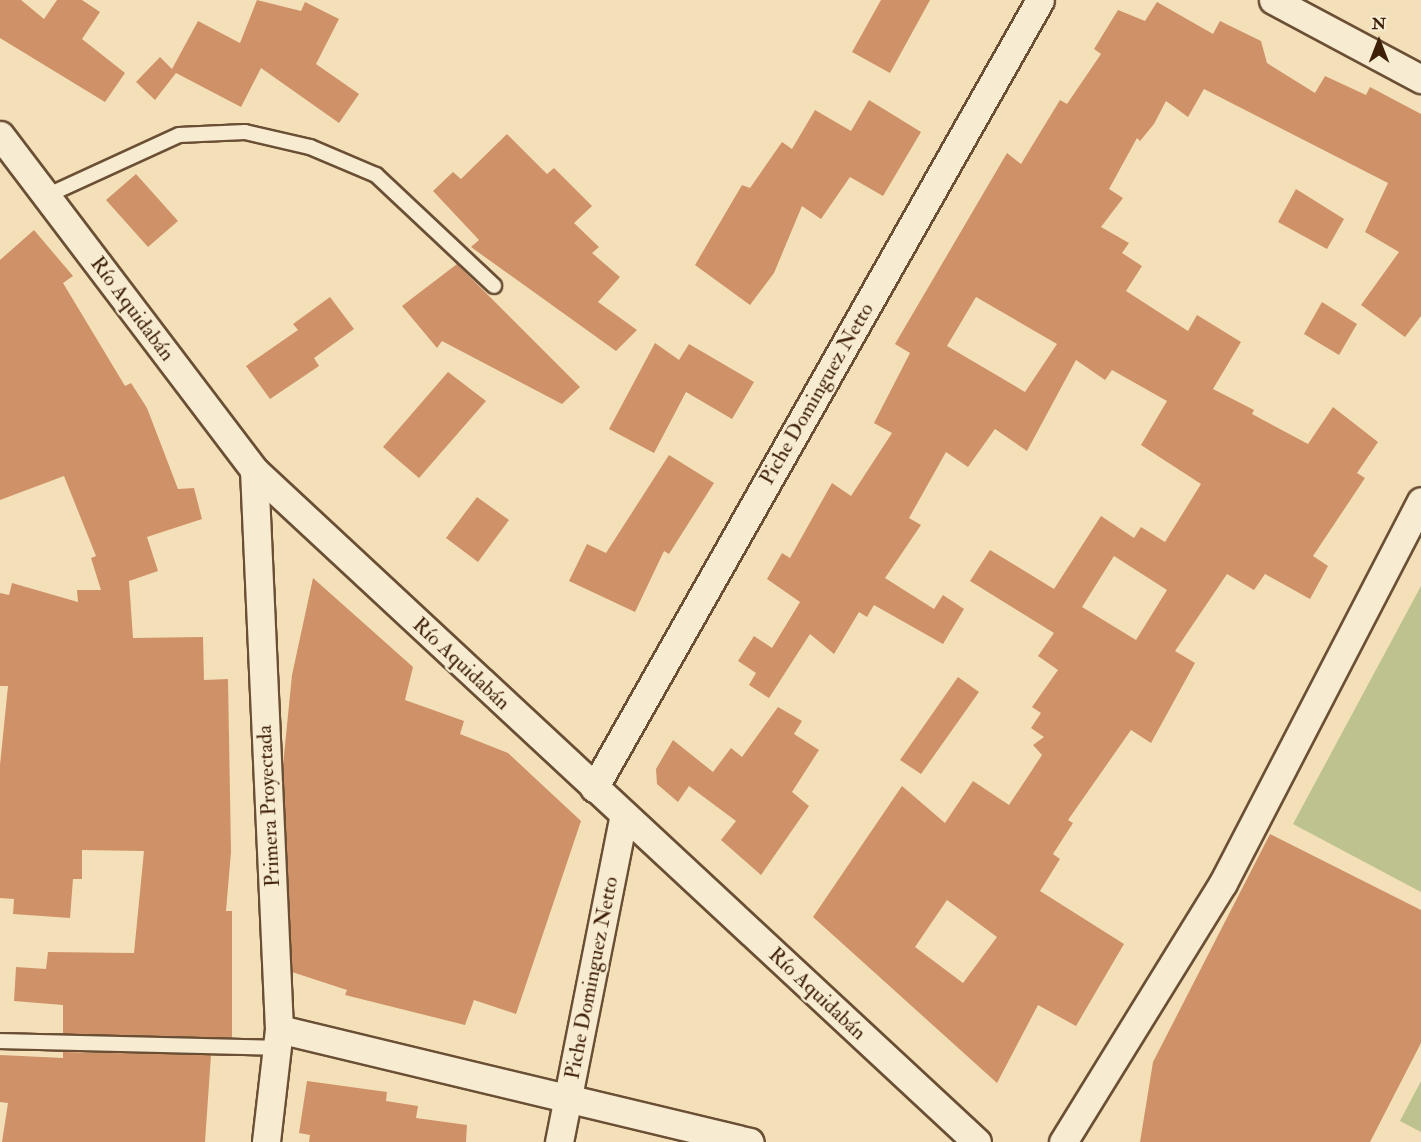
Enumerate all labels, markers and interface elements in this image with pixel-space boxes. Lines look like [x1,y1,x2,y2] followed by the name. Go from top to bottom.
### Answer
[1349,12,1409,72] north arrow
[1372,14,1386,34] text: N
[85,252,179,366] street label: Río Aquidabán
[755,299,879,489] street label: Piche Dominguez Netto
[407,612,515,716] street label: Río Aquidabán
[252,724,286,888] street label: Primera Proyectada
[560,875,624,1081] street label: Piche Dominguez Netto
[763,942,871,1046] street label: Río Aquidabán

